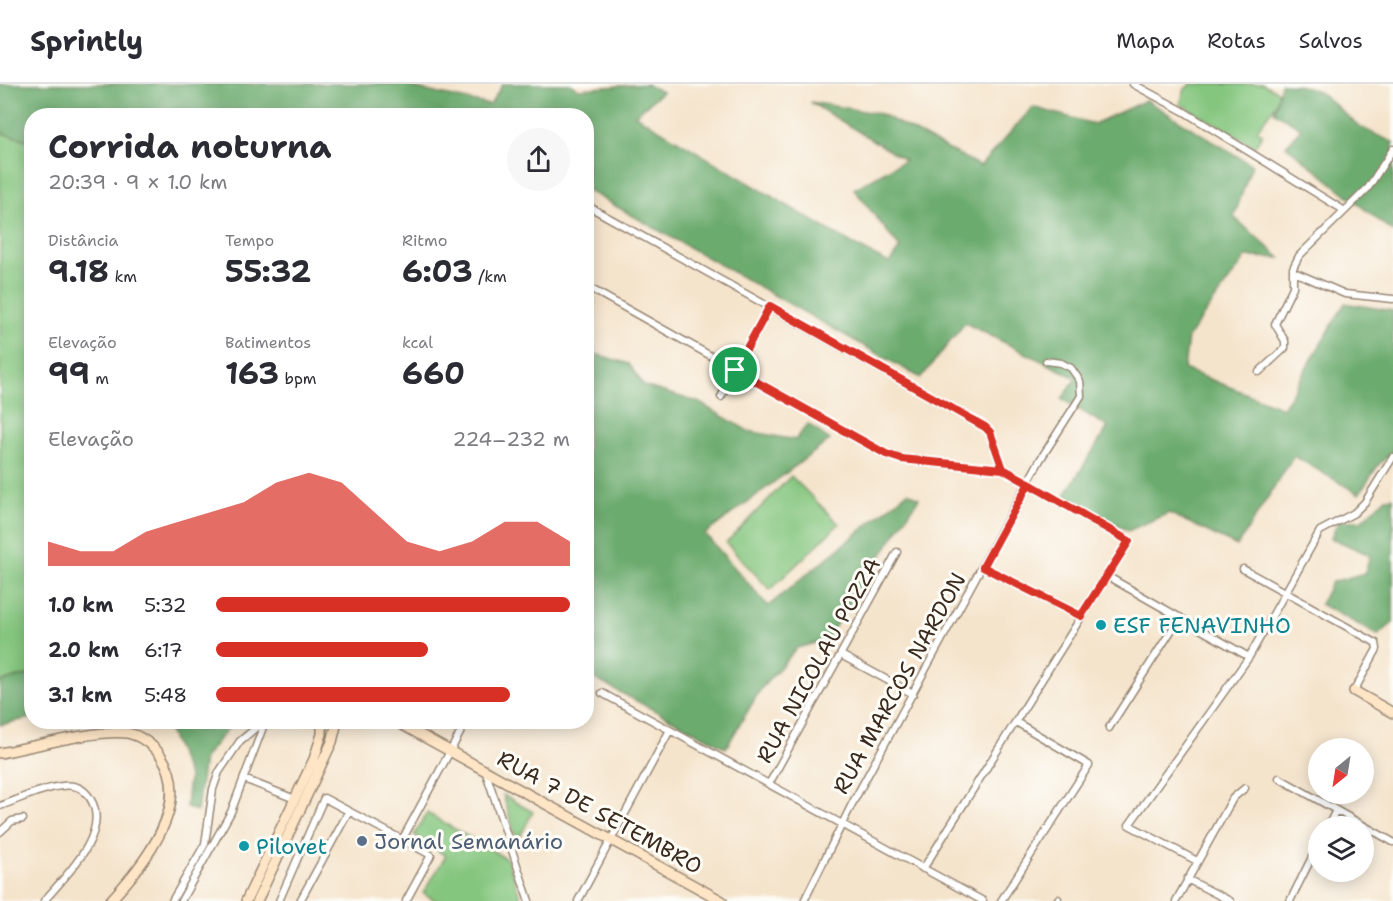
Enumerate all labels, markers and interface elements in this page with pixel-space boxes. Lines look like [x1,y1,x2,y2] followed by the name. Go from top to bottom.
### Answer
[30,22,143,60] text: Sprintly
[1116,27,1174,55] text: Mapa
[1207,27,1266,55] text: Rotas
[1299,27,1363,55] text: Salvos
[48,124,332,169] text: Corrida noturna
[507,128,570,191] button: share
[48,169,227,195] text: 20:39 · 9 × 1.0 km
[48,230,119,251] text: Distância
[225,230,274,251] text: Tempo
[402,230,447,251] text: Ritmo
[48,251,109,292] text: 9.18
[225,251,311,292] text: 55:32
[402,251,473,292] text: 6:03
[109,266,137,287] text: km
[473,266,507,287] text: /km
[48,332,117,353] text: Elevação
[225,332,311,353] text: Batimentos
[402,332,433,353] text: kcal
[709,344,760,395] pin
[48,353,90,394] text: 99
[225,353,279,394] text: 163
[402,353,465,394] text: 660
[718,353,751,386] icon: arrive
[90,368,109,389] text: m
[279,368,317,389] text: bpm
[48,426,134,452] text: Elevação
[453,426,570,452] text: 224–232 m
[750,552,887,768] street label: RUA NICOLAU POZZA
[826,567,972,799] street label: RUA MARCOS NARDON
[48,592,113,618] text: 1.0 km
[144,592,187,618] text: 5:32
[1113,611,1291,640] place label: ESF FENAVINHO
[1094,618,1108,632] marker: ESF FENAVINHO
[48,637,119,663] text: 2.0 km
[144,637,183,663] text: 6:17
[48,682,112,708] text: 3.1 km
[144,682,187,708] text: 5:48
[1308,738,1374,804] north arrow
[1308,738,1374,882] map controls
[492,744,707,881] street label: RUA 7 DE SETEMBRO
[1308,816,1374,882] button: layers
[374,827,563,856] place label: Jornal Semanário
[256,832,327,861] place label: Pilovet
[355,834,369,848] marker: Jornal Semanário
[237,839,251,853] marker: Pilovet

